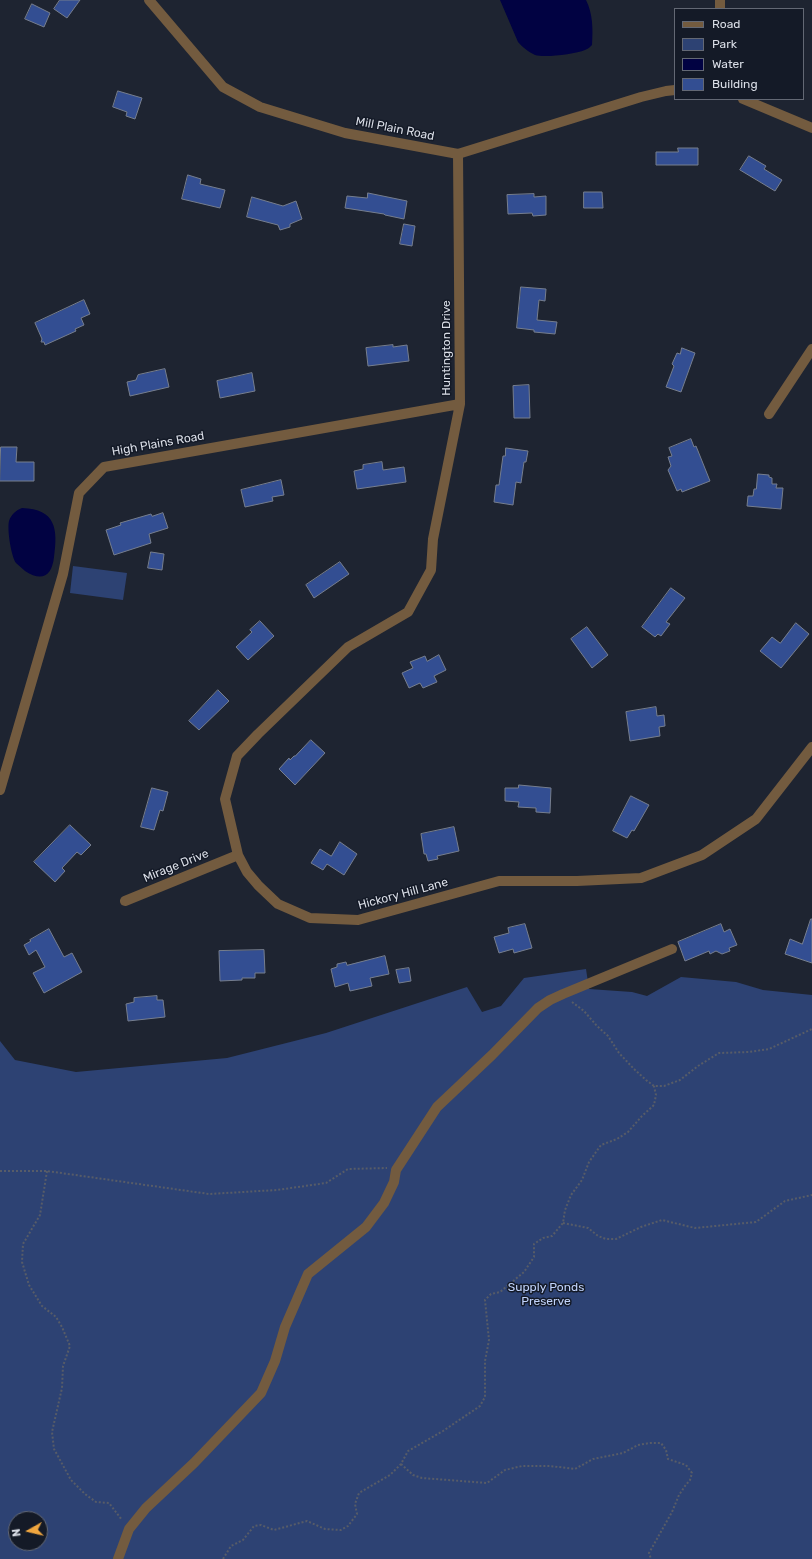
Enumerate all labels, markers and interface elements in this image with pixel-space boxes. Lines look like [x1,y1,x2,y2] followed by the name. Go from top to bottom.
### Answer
[674,8,804,100] legend
[712,17,740,31] text: Road
[712,37,737,51] text: Park
[712,57,744,71] text: Water
[712,77,758,91] text: Building
[354,114,436,144] street label: Mill Plain Road
[440,300,454,396] street label: Huntington Drive
[111,429,205,459] street label: High Plains Road
[141,846,211,886] street label: Mirage Drive
[356,875,450,913] street label: Hickory Hill Lane
[508,1281,584,1309] park label: Supply Ponds Preserve
[8,1511,48,1551] north arrow
[10,1528,24,1537] text: N

